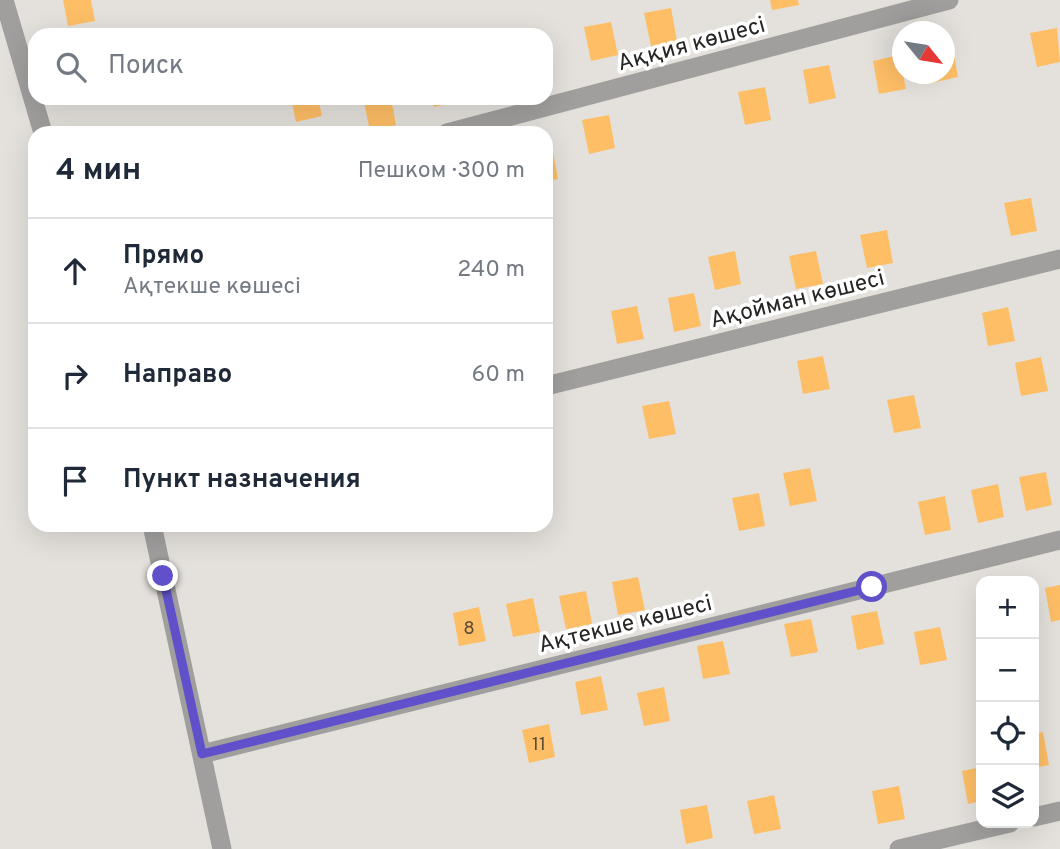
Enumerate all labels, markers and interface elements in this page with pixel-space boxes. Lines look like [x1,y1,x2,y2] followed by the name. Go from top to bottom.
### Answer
[615,12,769,79] street label: Аққия көшесі
[892,21,955,84] north arrow
[28,28,553,105] search box
[52,48,90,86] icon: search
[108,50,184,83] text: Поиск
[56,153,141,190] text: 4 мин
[358,157,525,186] text: Пешком · 300 m
[123,240,204,273] text: Прямо
[56,252,94,290] icon: ahead
[457,256,525,285] text: 240 m
[707,265,888,336] street label: Ақойман көшесі
[123,273,301,302] text: Ақтекше көшесі
[56,357,94,395] icon: right
[123,359,232,392] text: Направо
[472,361,525,390] text: 60 m
[56,462,94,500] icon: arrive
[123,464,361,497] text: Пункт назначения
[147,560,178,591] route end
[856,571,887,602] route start
[976,576,1039,828] map controls
[976,576,1039,639] button: +
[536,590,715,661] street label: Ақтекше көшесі
[463,617,475,641] house number: 8
[976,639,1039,702] button: −
[976,702,1039,765] button: locate
[532,733,546,757] house number: 11
[976,765,1039,828] button: layers

